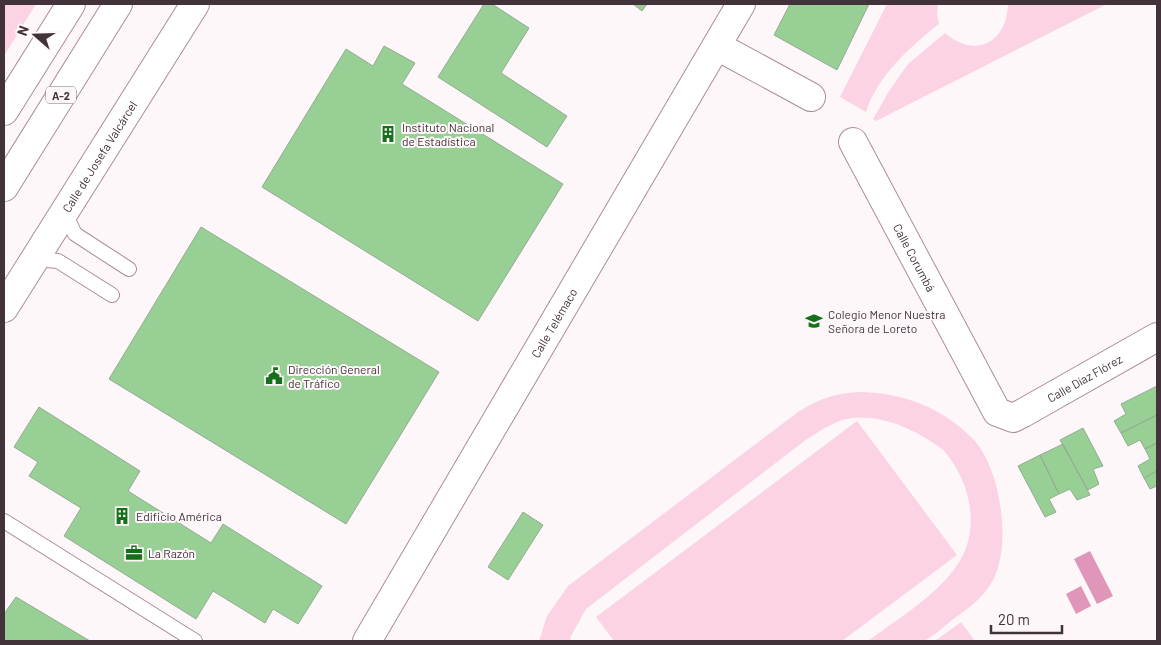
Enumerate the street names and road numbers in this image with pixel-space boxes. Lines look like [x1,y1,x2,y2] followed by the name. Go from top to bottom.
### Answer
[46,86,76,104] road number: A-2
[59,98,139,215] street label: Calle de Josefa Valcárcel
[891,221,938,294] street label: Calle Corumbá
[528,286,580,360] street label: Calle Telémaco
[1045,351,1124,405] street label: Calle Díaz Flórez

